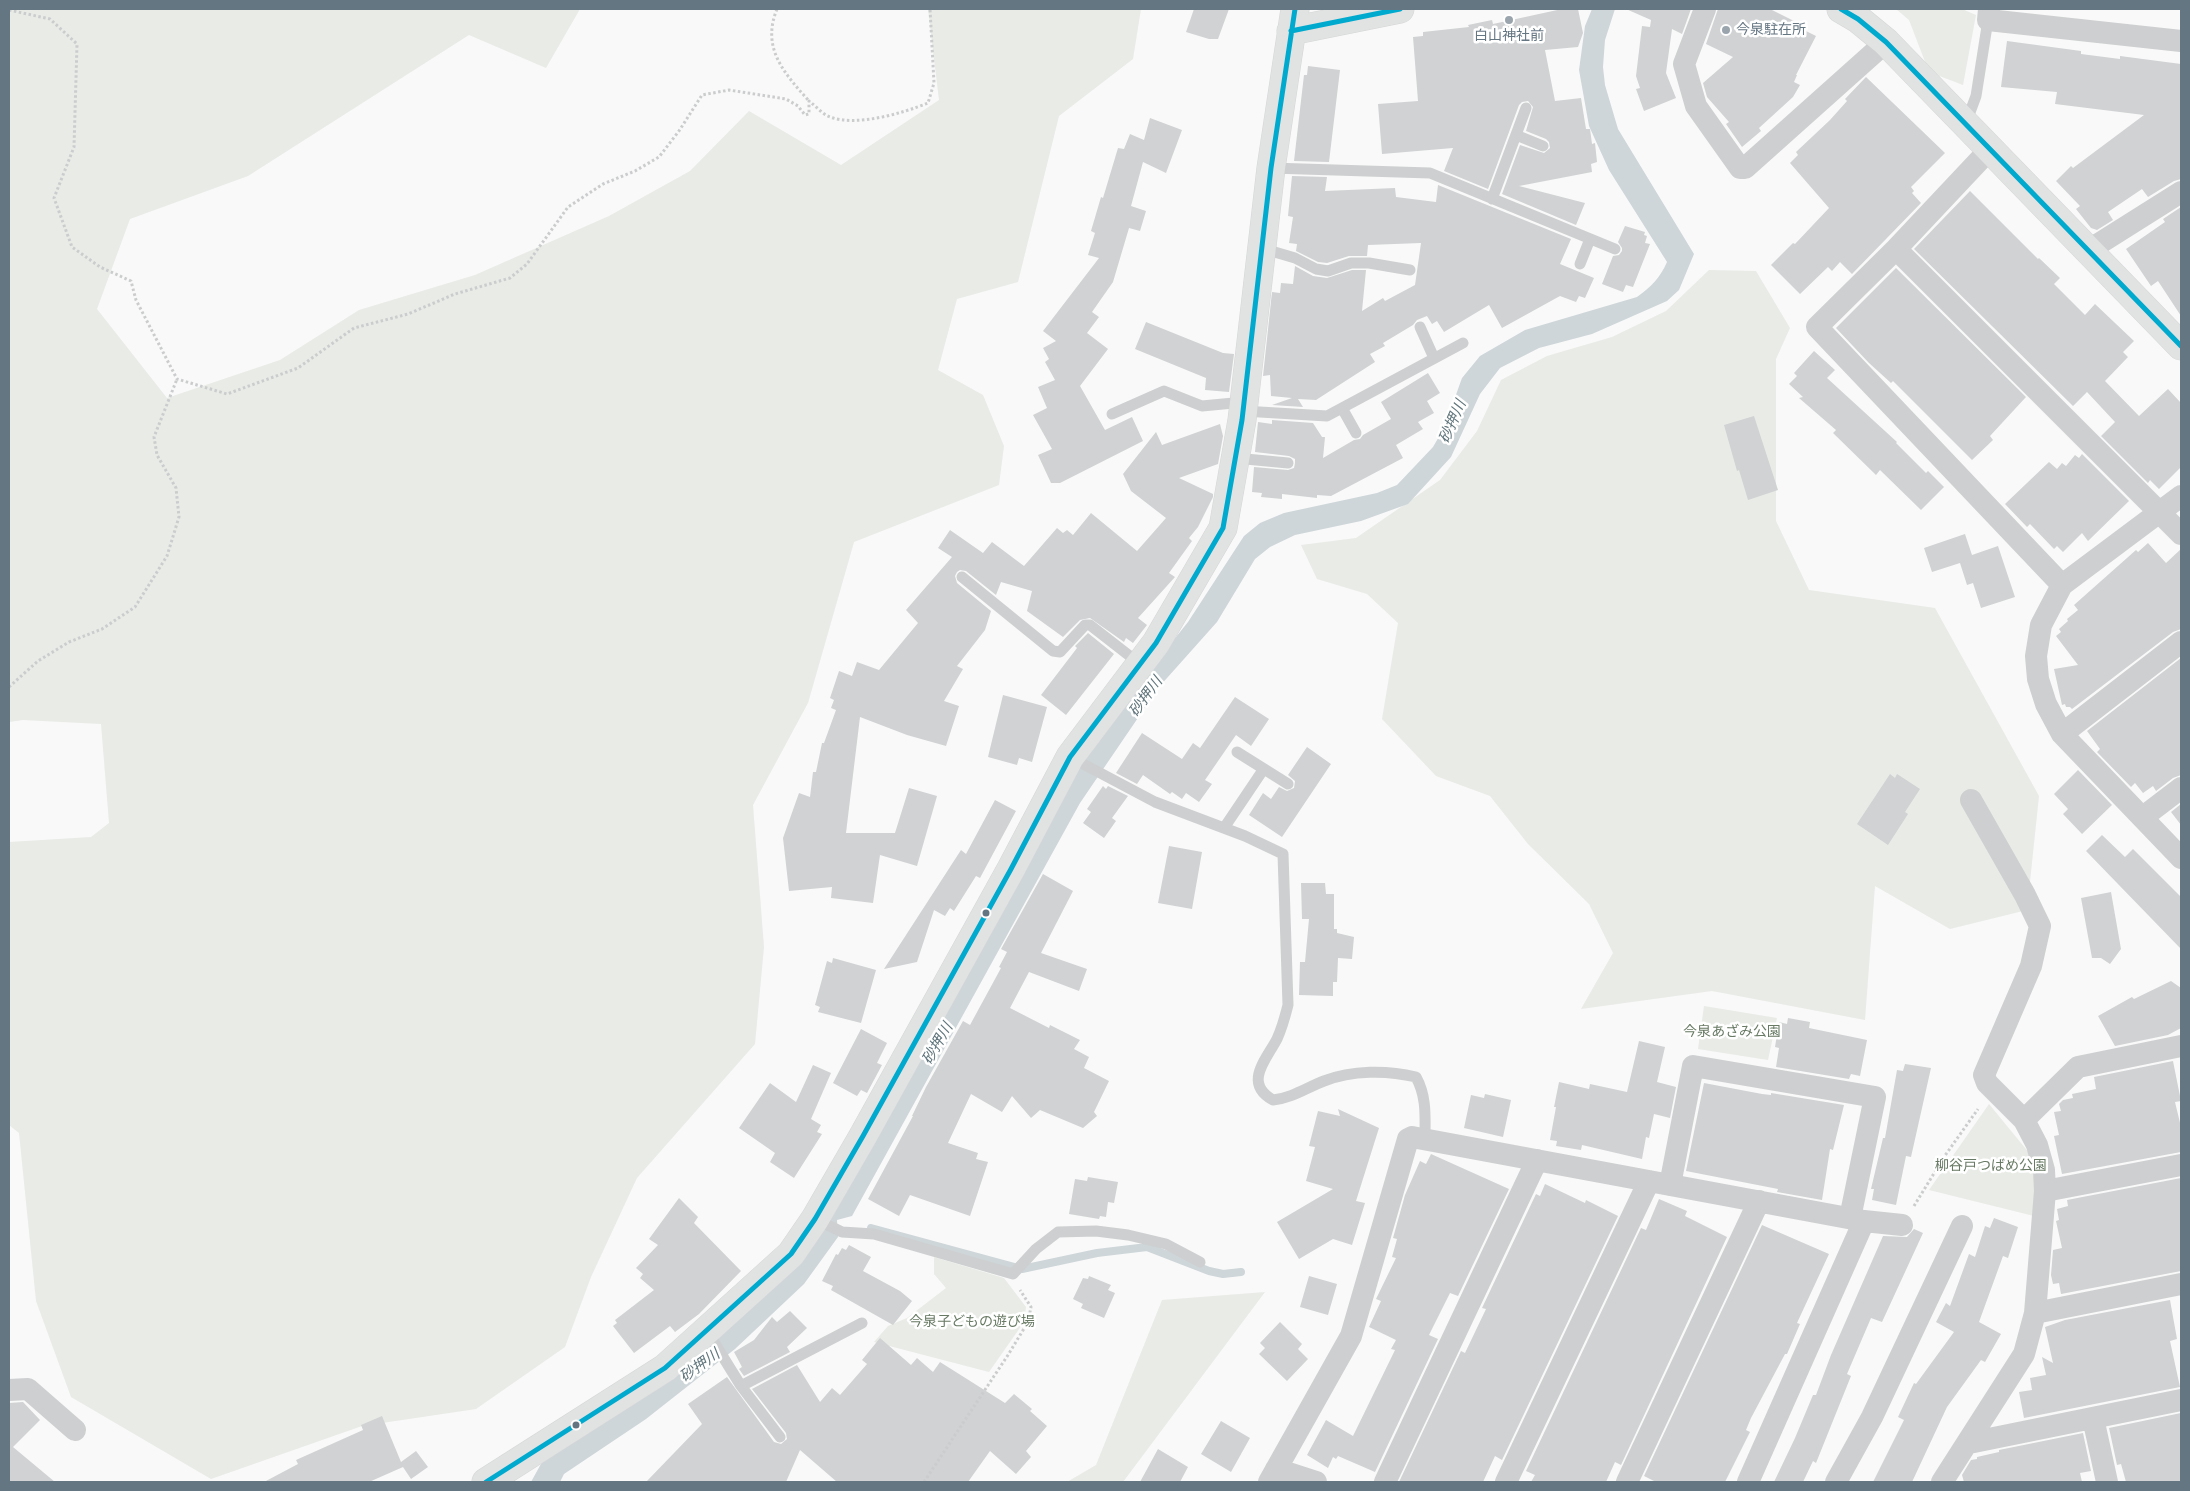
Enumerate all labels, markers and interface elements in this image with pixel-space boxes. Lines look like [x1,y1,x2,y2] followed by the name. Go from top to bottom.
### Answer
[1503,14,1515,26] marker: 白山神社前
[1736,22,1806,38] place label: 今泉駐在所
[1720,24,1732,36] marker: 今泉駐在所
[1474,28,1544,44] place label: 白山神社前
[1436,398,1470,446] water label: 砂押川
[1125,674,1167,720] water label: 砂押川
[981,908,991,918] unlabelled marker
[919,1020,957,1068] water label: 砂押川
[1683,1024,1781,1040] park label: 今泉あざみ公園
[1935,1158,2047,1174] park label: 柳谷戸つばめ公園
[909,1314,1035,1330] park label: 今泉子どもの遊び場
[677,1345,723,1387] water label: 砂押川
[571,1420,581,1430] unlabelled marker

